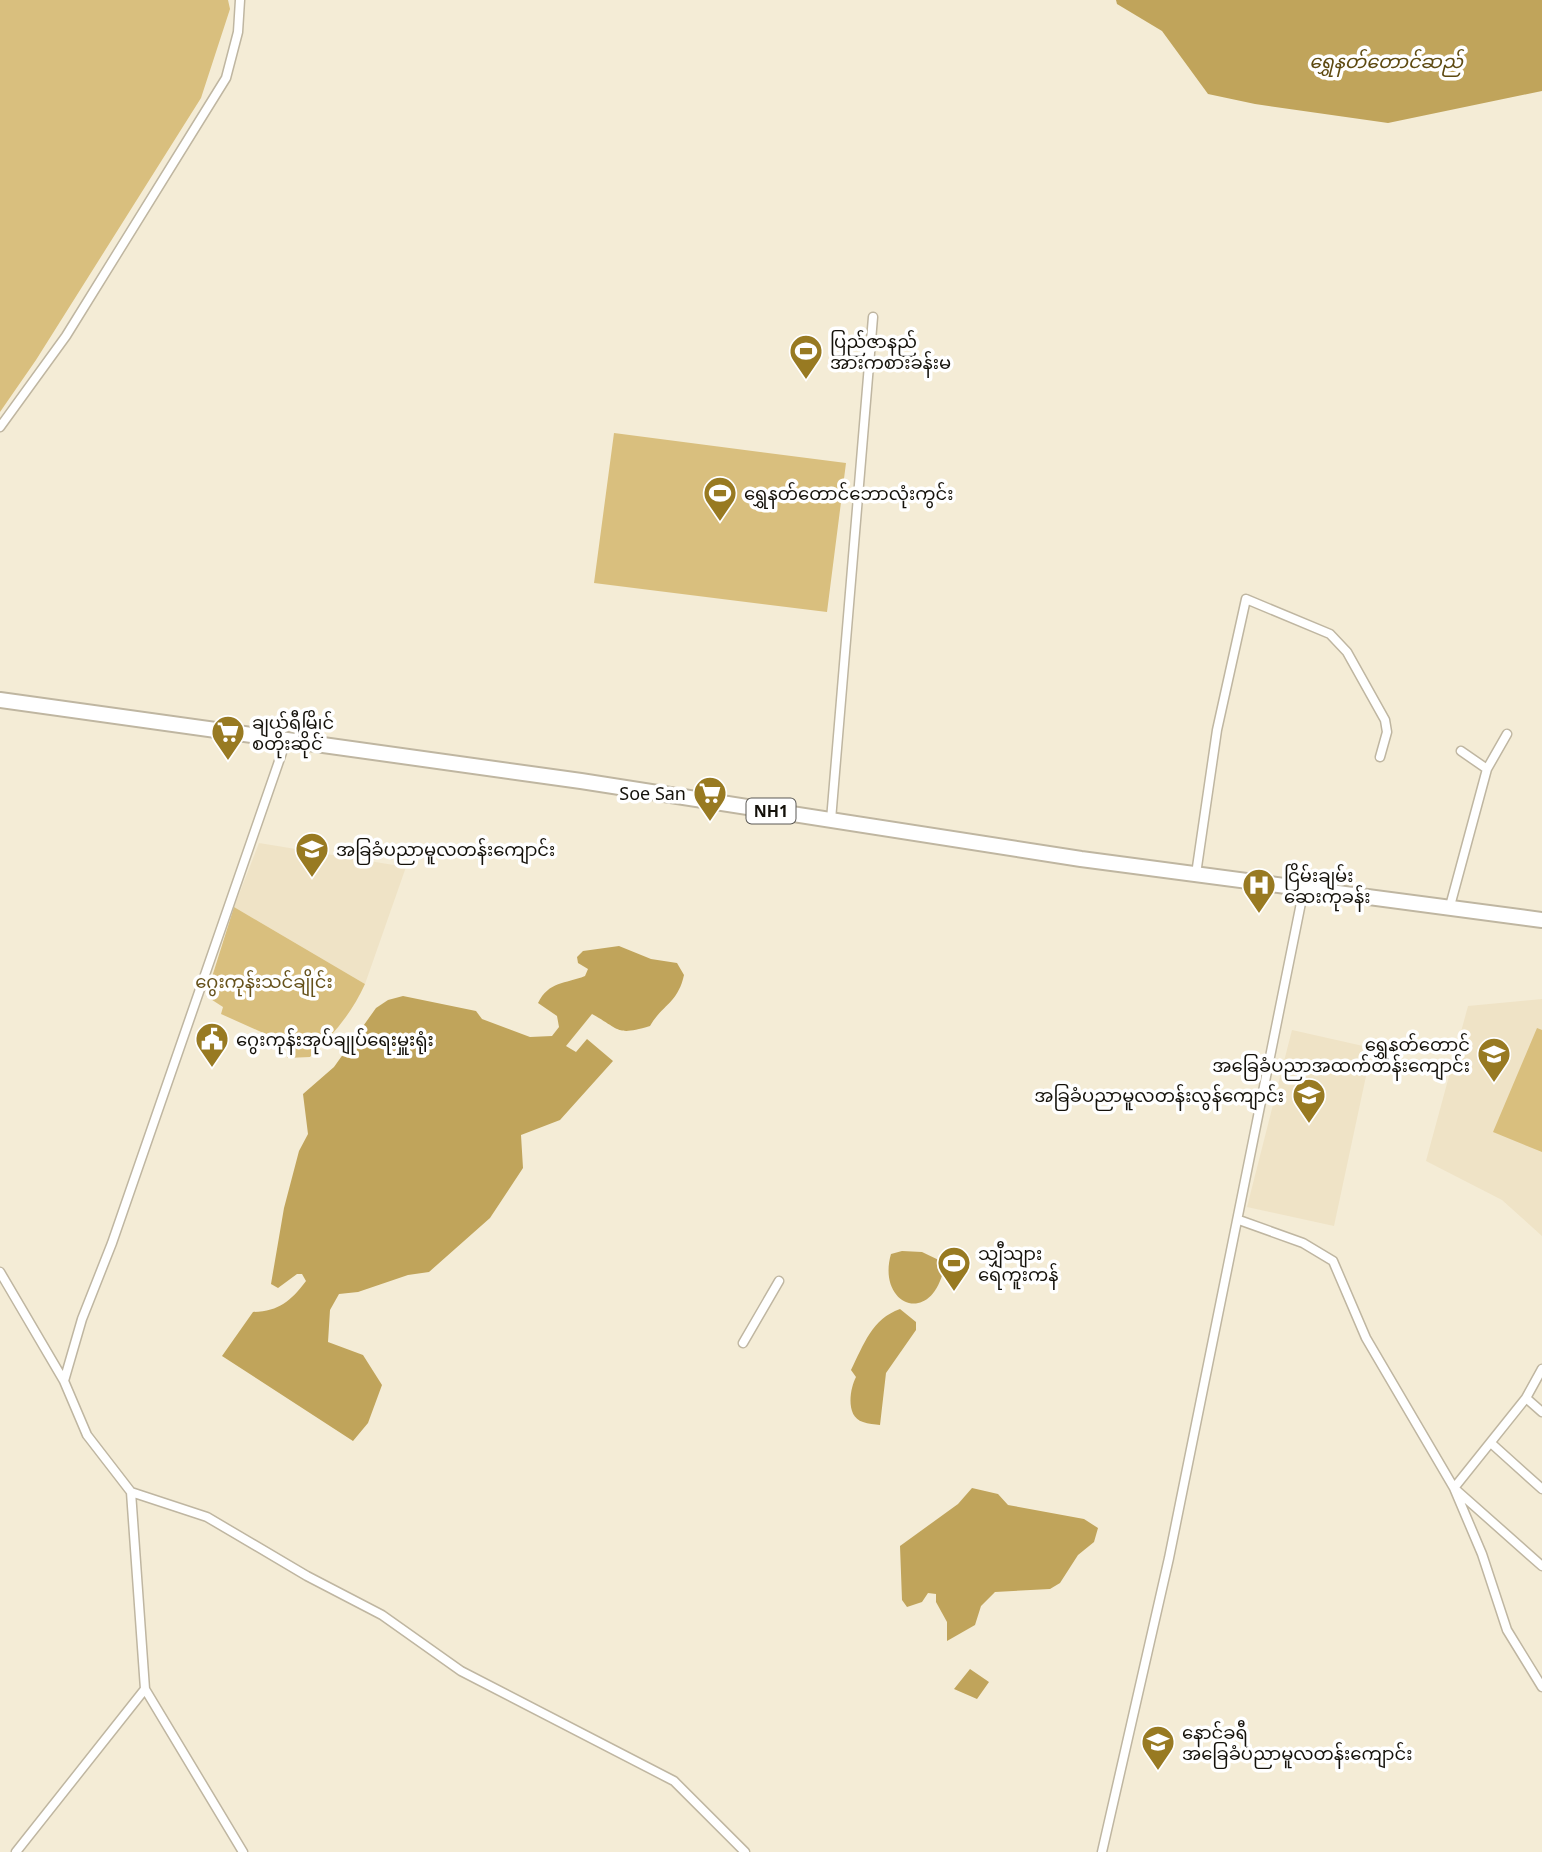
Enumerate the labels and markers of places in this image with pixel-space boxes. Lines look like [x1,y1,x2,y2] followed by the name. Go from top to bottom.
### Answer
[830,329,951,378] place label: ပြည်ဇာနည် အားကစားခန်းမ
[787,332,825,381] sports icon: ပြည်ဇာနည် အားကစားခန်းမ
[701,474,739,523] sports icon: ရွှေနတ်တောင်ဘောလုံးကွင်း
[744,481,953,509] place label: ရွှေနတ်တောင်ဘောလုံးကွင်း
[252,709,334,759] place label: ချယ်ရီမြိုင် စတိုးဆိုင်
[209,713,247,762] supermarket icon: ချယ်ရီမြိုင် စတိုးဆိုင်
[691,774,729,823] supermarket icon: Soe San
[619,781,686,805] place label: Soe San
[293,830,331,879] school or university icon: အခြခံပညာမူလတန်းကျောင်း
[336,837,555,865] place label: အခြခံပညာမူလတန်းကျောင်း
[1284,862,1371,912] place label: ငြိမ်းချမ်း ဆေးကုခန်း
[1240,866,1278,915] hospital icon: ငြိမ်းချမ်း ဆေးကုခန်း
[193,1020,231,1069] public building icon: ဂွေးကုန်းအုပ်ချုပ်ရေးမှူးရုံး
[236,1027,434,1055] place label: ဂွေးကုန်းအုပ်ချုပ်ရေးမှူးရုံး
[1212,1032,1470,1081] place label: ရွှေနတ်တောင် အခြေခံပညာအထက်တန်းကျောင်း
[1475,1035,1513,1084] school or university icon: ရွှေနတ်တောင် အခြေခံပညာအထက်တန်းကျောင်း
[1290,1076,1328,1125] school or university icon: အခြခံပညာမူလတန်းလွန်ကျောင်း
[1034,1083,1284,1111] place label: အခြခံပညာမူလတန်းလွန်ကျောင်း
[978,1240,1058,1290] place label: သျှီသျား ရေကူးကန်
[935,1244,973,1293] sports icon: သျှီသျား ရေကူးကန်
[1182,1719,1412,1769] place label: နောင်ခရီ အခြေခံပညာမူလတန်းကျောင်း
[1139,1723,1177,1772] school or university icon: နောင်ခရီ အခြေခံပညာမူလတန်းကျောင်း

